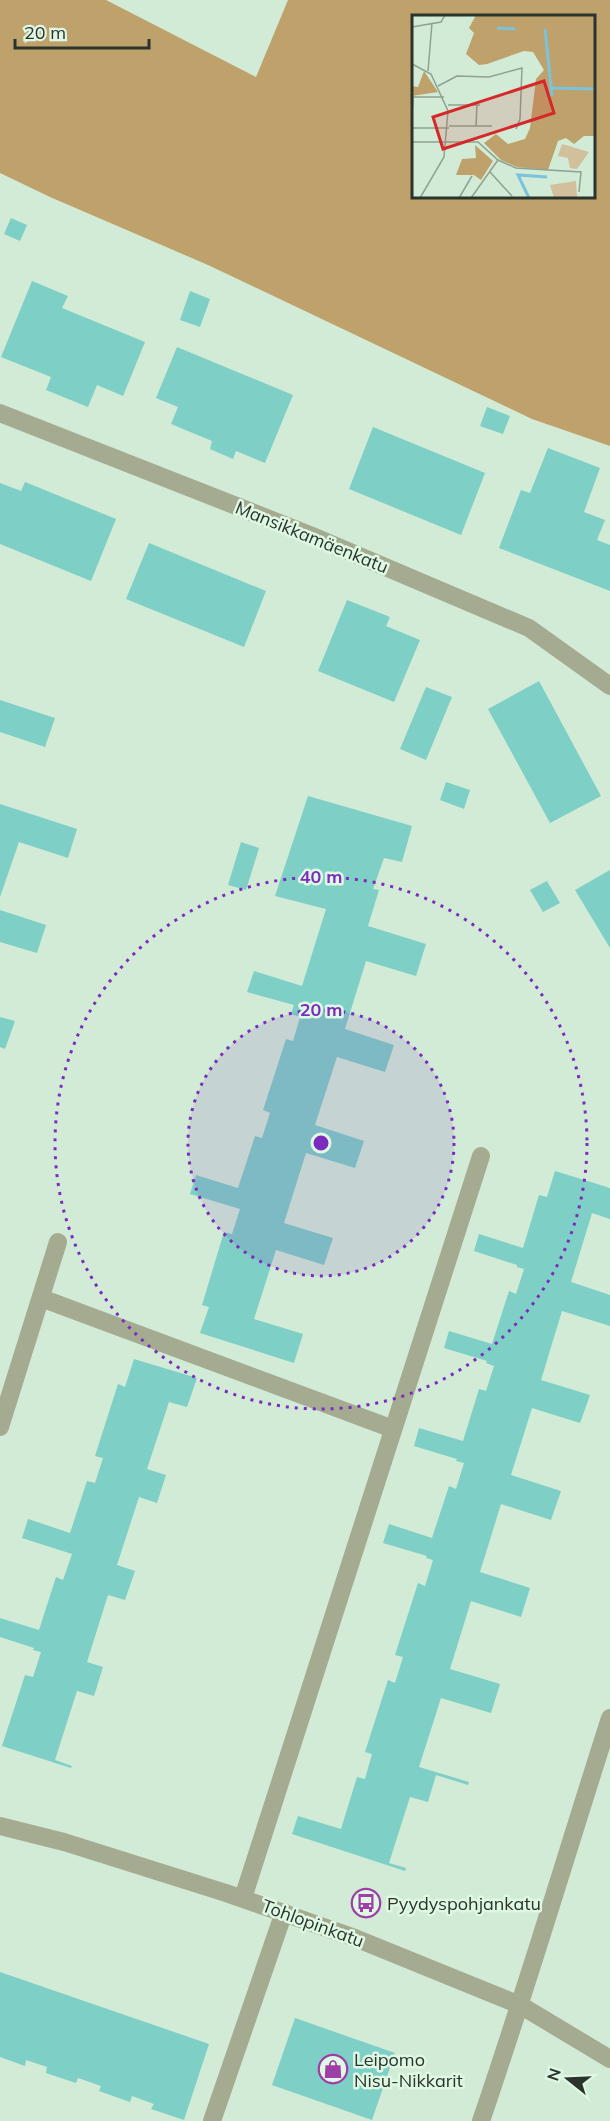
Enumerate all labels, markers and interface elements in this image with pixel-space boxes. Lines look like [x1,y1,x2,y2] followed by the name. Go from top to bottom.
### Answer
[15,12,148,50] scale bar
[412,15,595,198] inset map
[24,21,66,44] text: 20 m
[232,496,392,578] street label: Mansikkamäenkatu
[300,865,342,888] text: 40 m
[300,998,342,1021] text: 20 m
[311,1133,331,1153] centre of rings
[350,1887,382,1919] bus stop icon: Pyydyspohjankatu
[387,1892,541,1915] place label: Pyydyspohjankatu
[259,1894,367,1952] street label: Tohlopinkatu
[354,2048,463,2092] place label: Leipomo Nisu-Nikkarit
[538,2049,598,2109] north arrow
[317,2053,349,2085] shop icon: Leipomo Nisu-Nikkarit
[542,2066,565,2083] text: N

